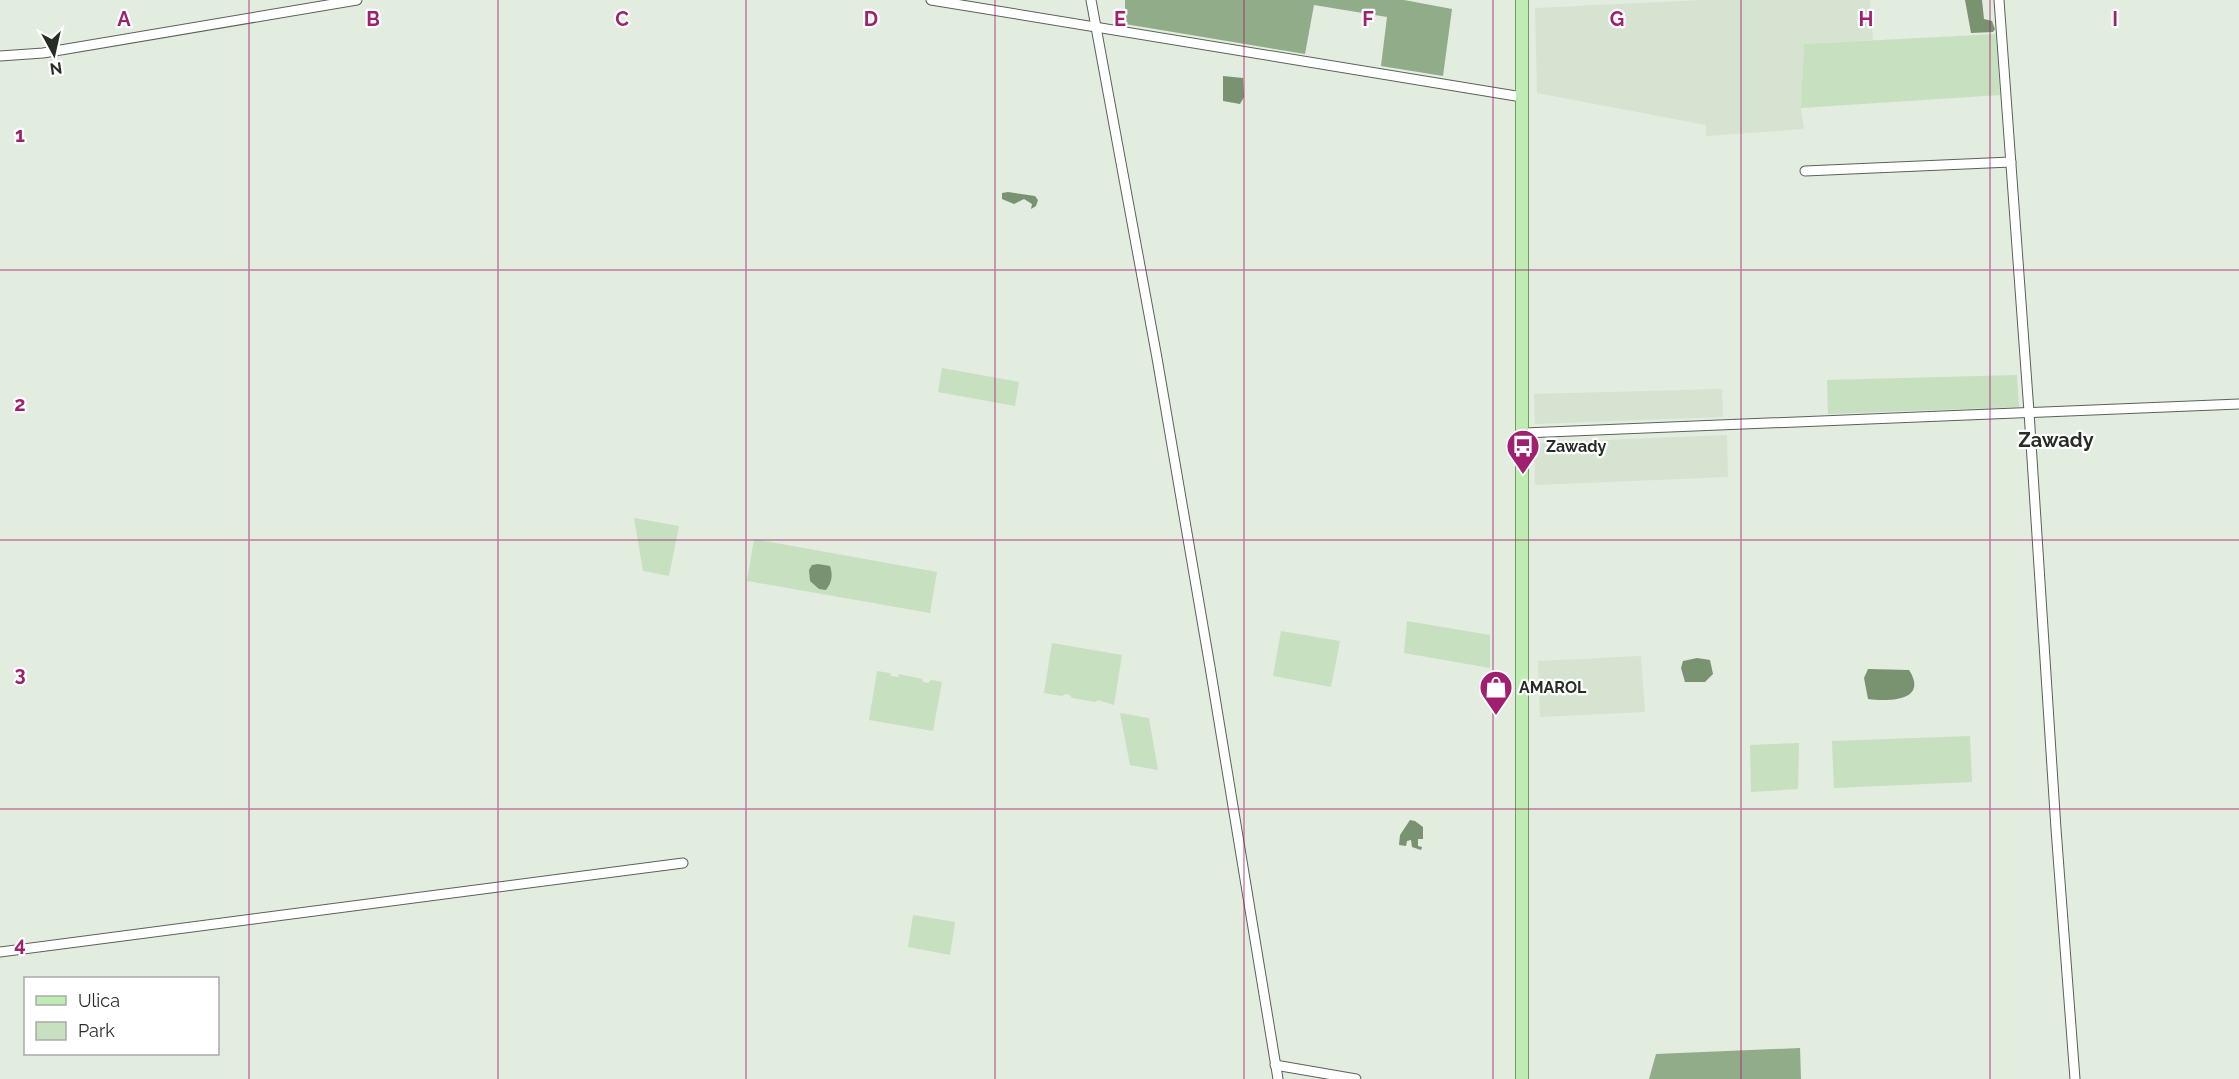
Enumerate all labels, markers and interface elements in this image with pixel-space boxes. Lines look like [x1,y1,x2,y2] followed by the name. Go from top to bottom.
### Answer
[117,7,131,31] text: A
[366,7,380,31] text: B
[615,7,629,31] text: C
[864,7,878,31] text: D
[1114,7,1126,31] text: E
[1362,7,1374,31] text: F
[1610,7,1624,31] text: G
[1859,7,1873,31] text: H
[2112,7,2118,31] text: I
[24,24,84,84] north arrow
[49,58,63,79] text: N
[15,123,25,147] text: 1
[14,392,26,416] text: 2
[1505,428,1541,475] bus stop icon: Zawady
[2018,428,2094,452] district label: Zawady
[1546,437,1607,456] place label: Zawady
[14,662,26,686] text: 3
[1478,669,1514,716] shop icon: AMAROL
[1519,678,1587,697] place label: AMAROL
[14,932,26,956] text: 4
[24,977,219,1055] legend
[78,990,120,1011] text: Ulica
[78,1020,115,1041] text: Park

